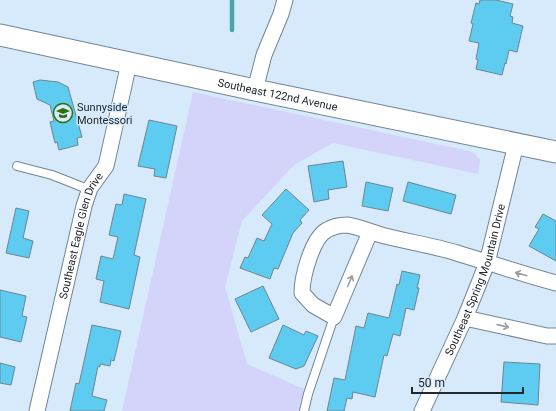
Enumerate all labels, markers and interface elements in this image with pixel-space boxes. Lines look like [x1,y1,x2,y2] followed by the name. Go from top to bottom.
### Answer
[216,76,339,114] street label: Southeast 122nd Avenue
[77,101,132,127] place label: Sunnyside Montessori
[52,102,74,124] school or university icon: Sunnyside Montessori
[57,170,106,300] street label: Southeast Eagle Glen Drive
[442,203,508,358] street label: Southeast Spring Mountain Drive
[515,270,528,277] one-way arrow
[346,276,354,288] one-way arrow
[496,323,509,331] one-way arrow
[412,369,523,395] scale bar
[418,376,445,390] text: 50 m

